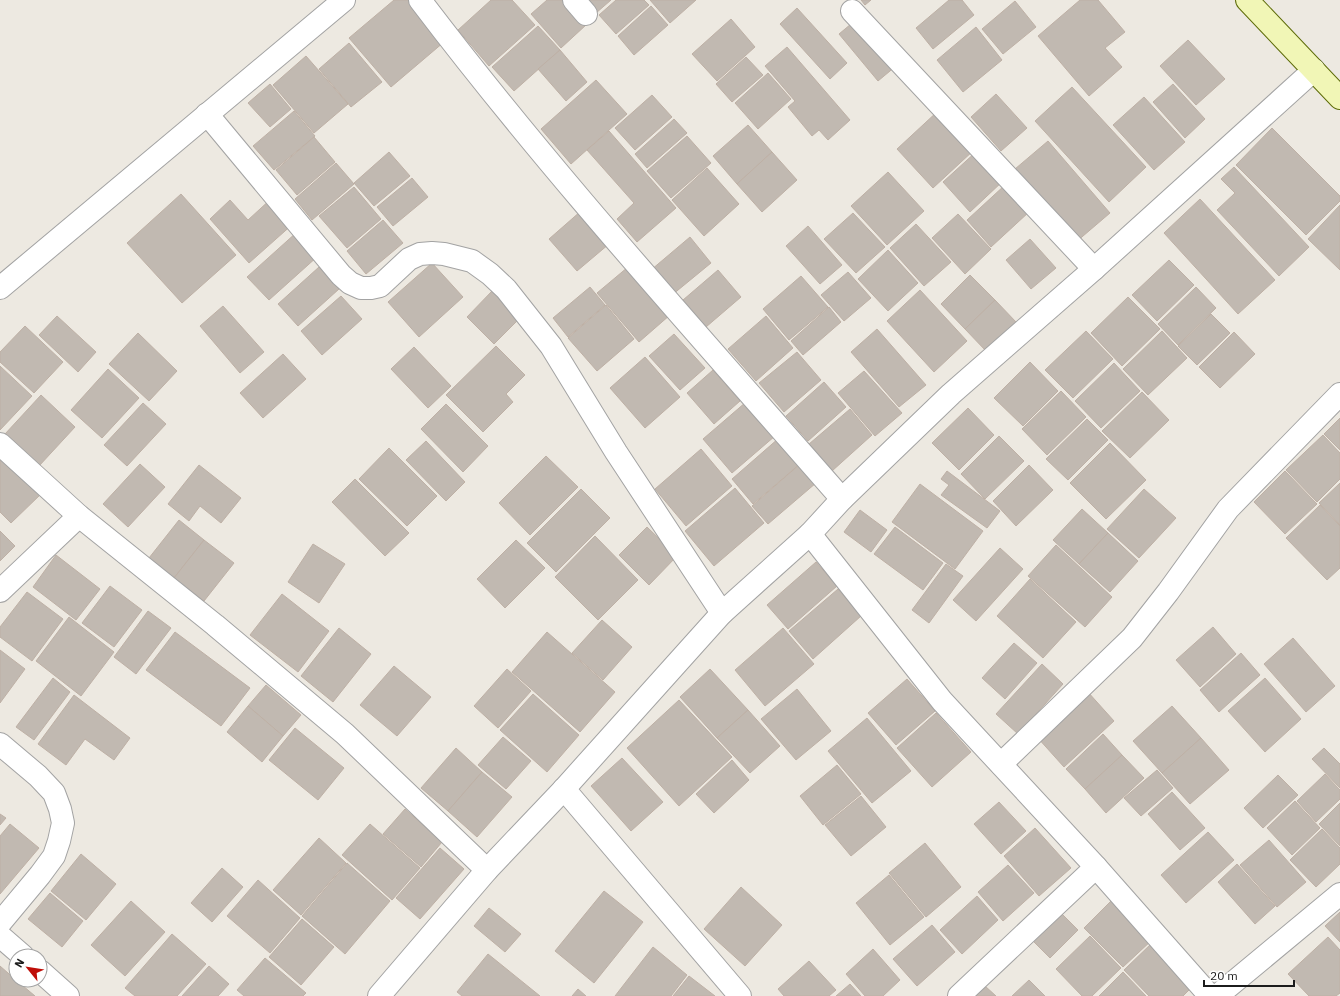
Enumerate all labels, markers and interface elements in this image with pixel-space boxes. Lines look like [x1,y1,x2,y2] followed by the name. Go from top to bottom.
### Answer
[8,948,48,988] north arrow
[11,956,27,970] text: N
[1204,962,1294,988] scale bar
[1210,968,1238,983] text: 20 m

